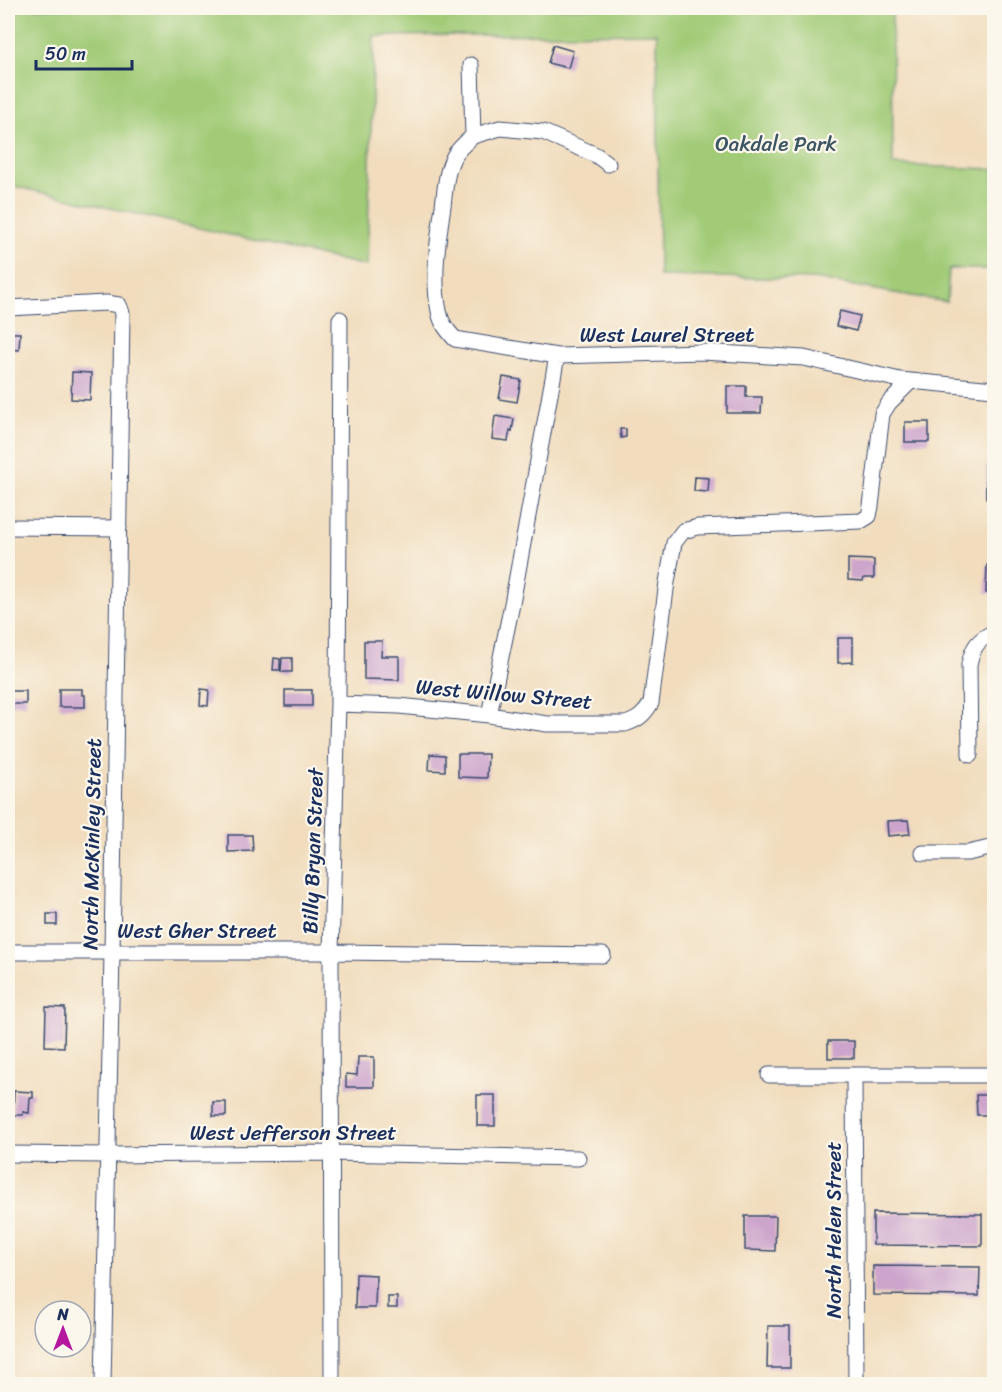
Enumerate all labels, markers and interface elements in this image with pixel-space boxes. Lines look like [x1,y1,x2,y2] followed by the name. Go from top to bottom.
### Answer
[36,33,132,71] scale bar
[45,38,86,70] text: 50 m
[715,125,837,163] park label: Oakdale Park
[580,316,754,354] street label: West Laurel Street
[414,667,594,721] street label: West Willow Street
[71,738,113,950] street label: North McKinley Street
[291,766,335,935] street label: Billy Bryan Street
[117,912,277,950] street label: West Gher Street
[190,1114,396,1152] street label: West Jefferson Street
[815,1141,853,1319] street label: North Helen Street
[33,1299,93,1359] north arrow
[56,1300,69,1329] text: N

